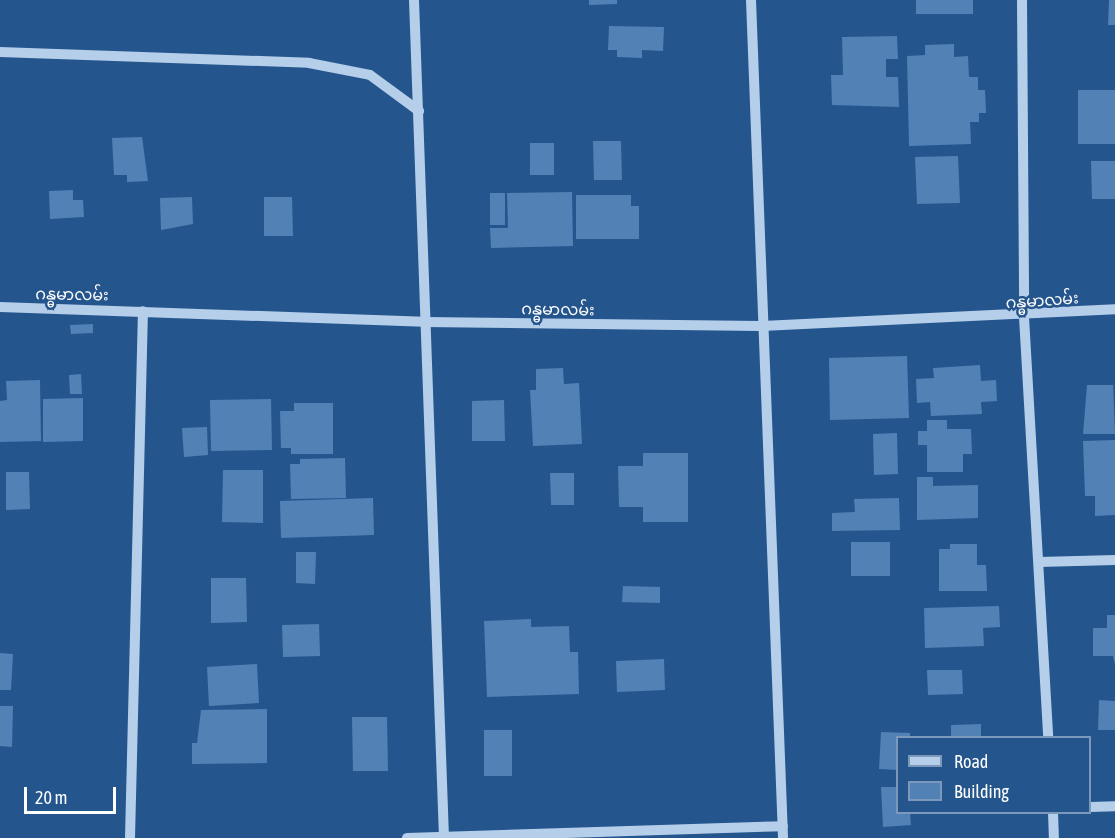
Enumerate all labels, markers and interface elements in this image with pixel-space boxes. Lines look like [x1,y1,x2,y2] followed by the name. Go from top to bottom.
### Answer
[35,284,109,304] street label: ဂန္ဓမာလမ်း
[1005,288,1079,312] street label: ဂန္ဓမာလမ်း
[521,299,595,319] street label: ဂန္ဓမာလမ်း
[896,736,1091,814] legend
[954,751,988,772] text: Road
[27,775,118,813] scale bar
[954,781,1009,802] text: Building
[35,787,67,808] text: 20 m

